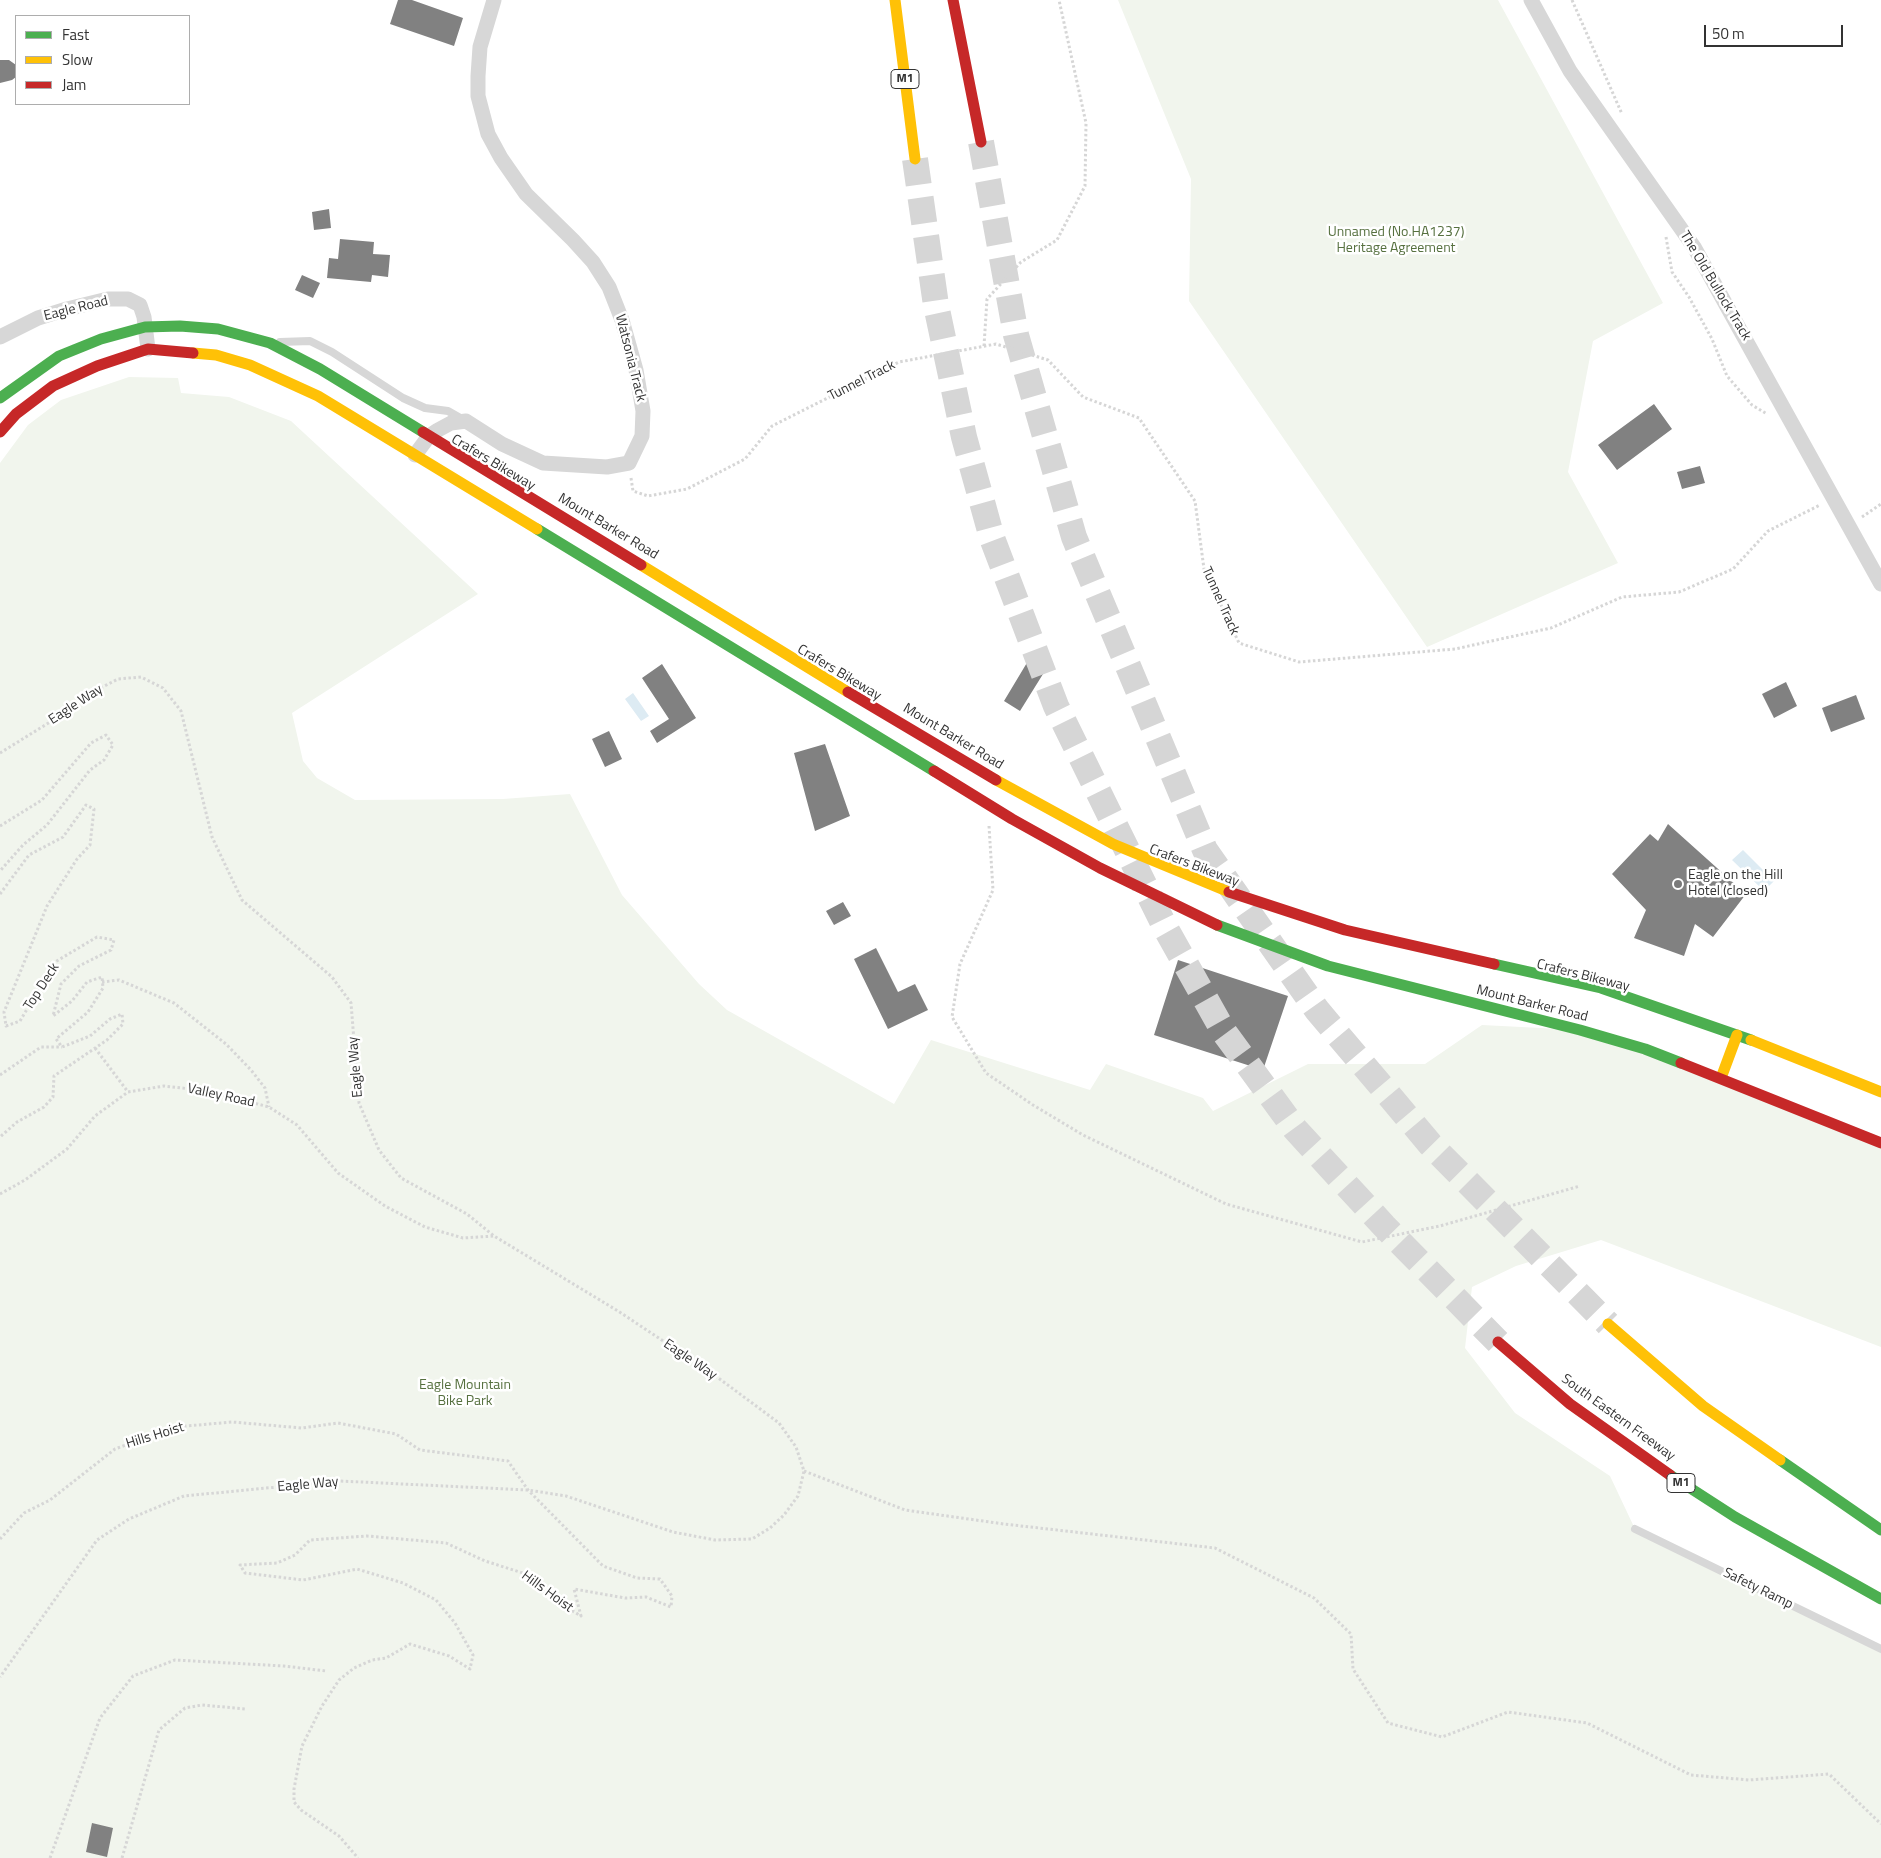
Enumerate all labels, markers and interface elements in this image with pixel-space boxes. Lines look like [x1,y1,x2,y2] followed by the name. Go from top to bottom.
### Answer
[15,15,190,105] legend
[1706,15,1845,47] scale bar
[1712,22,1745,45] text: 50 m
[62,23,89,46] text: Fast
[62,48,93,71] text: Slow
[891,70,919,88] road number: M1
[62,73,86,96] text: Jam
[1328,225,1464,258] park label: Unnamed (No.HA1237) Heritage Agreement
[1676,228,1754,344] street label: The Old Bullock Track
[42,293,110,325] street label: Eagle Road
[611,313,649,403] street label: Watsonia Track
[826,357,898,405] street label: Tunnel Track
[448,431,538,495] street label: Crafers Bikeway
[555,490,661,564] street label: Mount Barker Road
[1198,564,1242,638] street label: Tunnel Track
[794,641,884,705] street label: Crafers Bikeway
[46,681,106,729] street label: Eagle Way
[900,700,1006,774] street label: Mount Barker Road
[1147,841,1241,891] street label: Crafers Bikeway
[1688,868,1783,900] place label: Eagle on the Hill Hotel (closed)
[1672,878,1684,890] marker: Eagle on the Hill Hotel (closed)
[1535,956,1631,996] street label: Crafers Bikeway
[21,960,63,1014] street label: Top Deck
[1475,982,1589,1026] street label: Mount Barker Road
[345,1036,367,1098] street label: Eagle Way
[186,1081,256,1111] street label: Valley Road
[660,1336,720,1384] street label: Eagle Way
[1558,1371,1678,1465] street label: South Eastern Freeway
[419,1378,511,1410] park label: Eagle Mountain Bike Park
[124,1419,186,1453] street label: Hills Hoist
[277,1474,339,1496] street label: Eagle Way
[1667,1474,1695,1492] road number: M1
[1720,1565,1796,1613] street label: Safety Ramp
[518,1568,576,1616] street label: Hills Hoist

